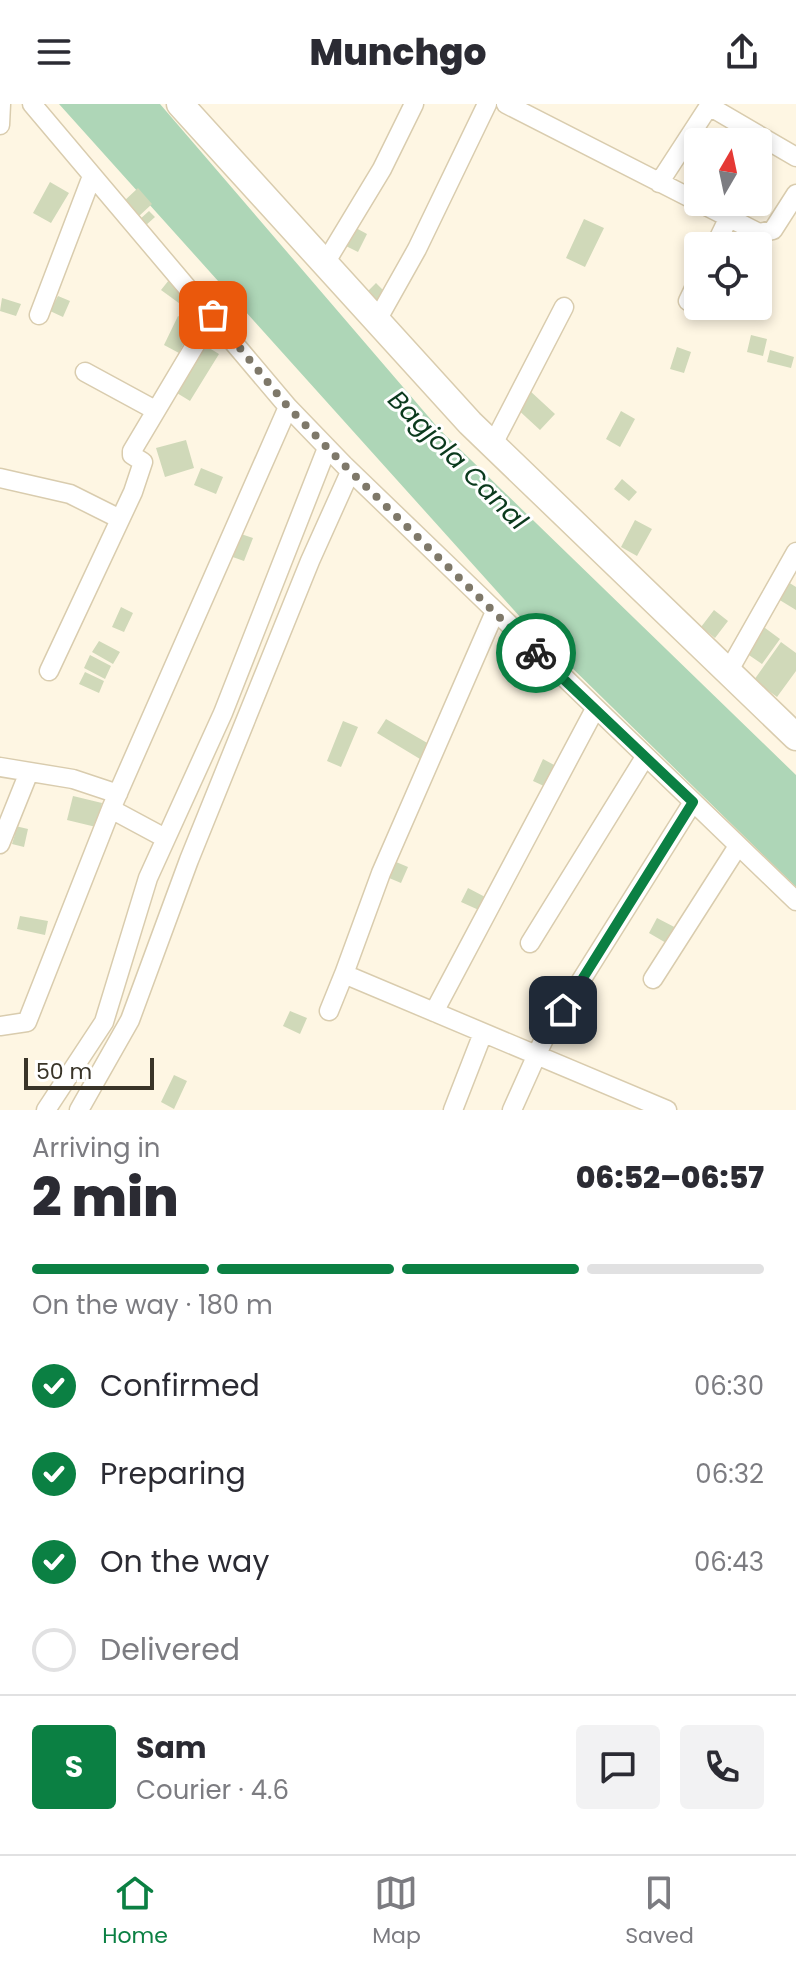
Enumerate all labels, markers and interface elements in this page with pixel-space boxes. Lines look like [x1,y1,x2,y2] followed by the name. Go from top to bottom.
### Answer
[310,27,486,78] text: Munchgo
[32,30,76,74] icon: menu
[720,30,764,74] icon: share
[684,128,772,216] north arrow
[684,128,772,320] map controls
[684,232,772,320] button: locate
[179,281,247,349] pin
[191,293,235,337] icon: bag
[380,382,536,538] water label: Bagjola Canal
[496,613,576,693] courier
[514,631,558,675] icon: bike
[529,976,597,1044] pin
[541,988,585,1032] icon: home
[24,1054,154,1090] scale bar
[36,1056,92,1087] text: 50 m
[32,1130,161,1166] text: Arriving in
[576,1156,764,1199] text: 06:52–06:57
[32,1161,179,1234] text: 2 min
[32,1287,273,1323] text: On the way · 180 m
[32,1364,76,1408] icon: check
[100,1364,260,1407] text: Confirmed
[694,1368,764,1404] text: 06:30
[32,1452,76,1496] icon: check
[100,1452,246,1495] text: Preparing
[695,1456,764,1492] text: 06:32
[32,1540,76,1584] icon: check
[100,1540,269,1583] text: On the way
[694,1544,764,1580] text: 06:43
[100,1628,240,1671] text: Delivered
[576,1725,660,1809] button: chat
[680,1725,764,1809] button: phone
[136,1726,207,1769] text: Sam
[65,1745,83,1788] text: S
[136,1772,289,1808] text: Courier · 4.6
[102,1871,168,1952] tab: Home
[372,1871,421,1952] tab: Map
[625,1871,694,1952] tab: Saved

